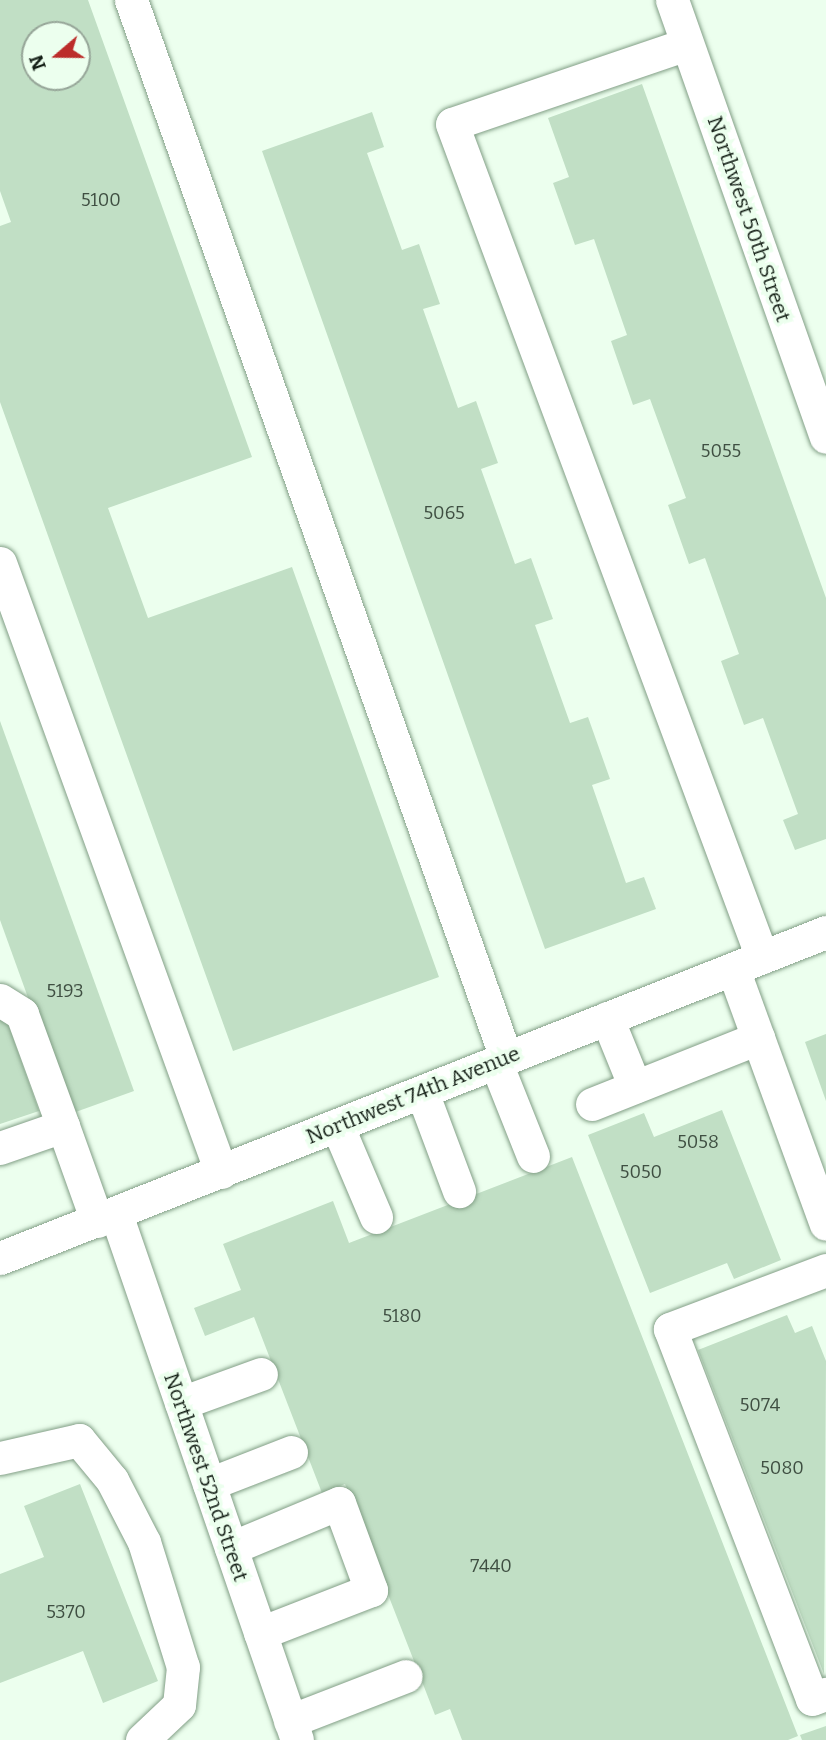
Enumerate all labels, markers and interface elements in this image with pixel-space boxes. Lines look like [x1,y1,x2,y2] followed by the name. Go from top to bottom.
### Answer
[21,21,91,91] north arrow
[24,52,51,74] text: N
[702,113,796,325] street label: Northwest 50th Street
[81,189,121,211] house number: 5100
[701,440,741,462] house number: 5055
[424,502,464,524] house number: 5065
[46,980,84,1002] house number: 5193
[302,1041,524,1149] street label: Northwest 74th Avenue
[677,1131,719,1153] house number: 5058
[620,1161,662,1183] house number: 5050
[382,1305,422,1327] house number: 5180
[158,1369,254,1585] street label: Northwest 52nd Street
[740,1394,780,1416] house number: 5074
[760,1457,804,1479] house number: 5080
[470,1555,512,1577] house number: 7440
[46,1601,86,1623] house number: 5370

